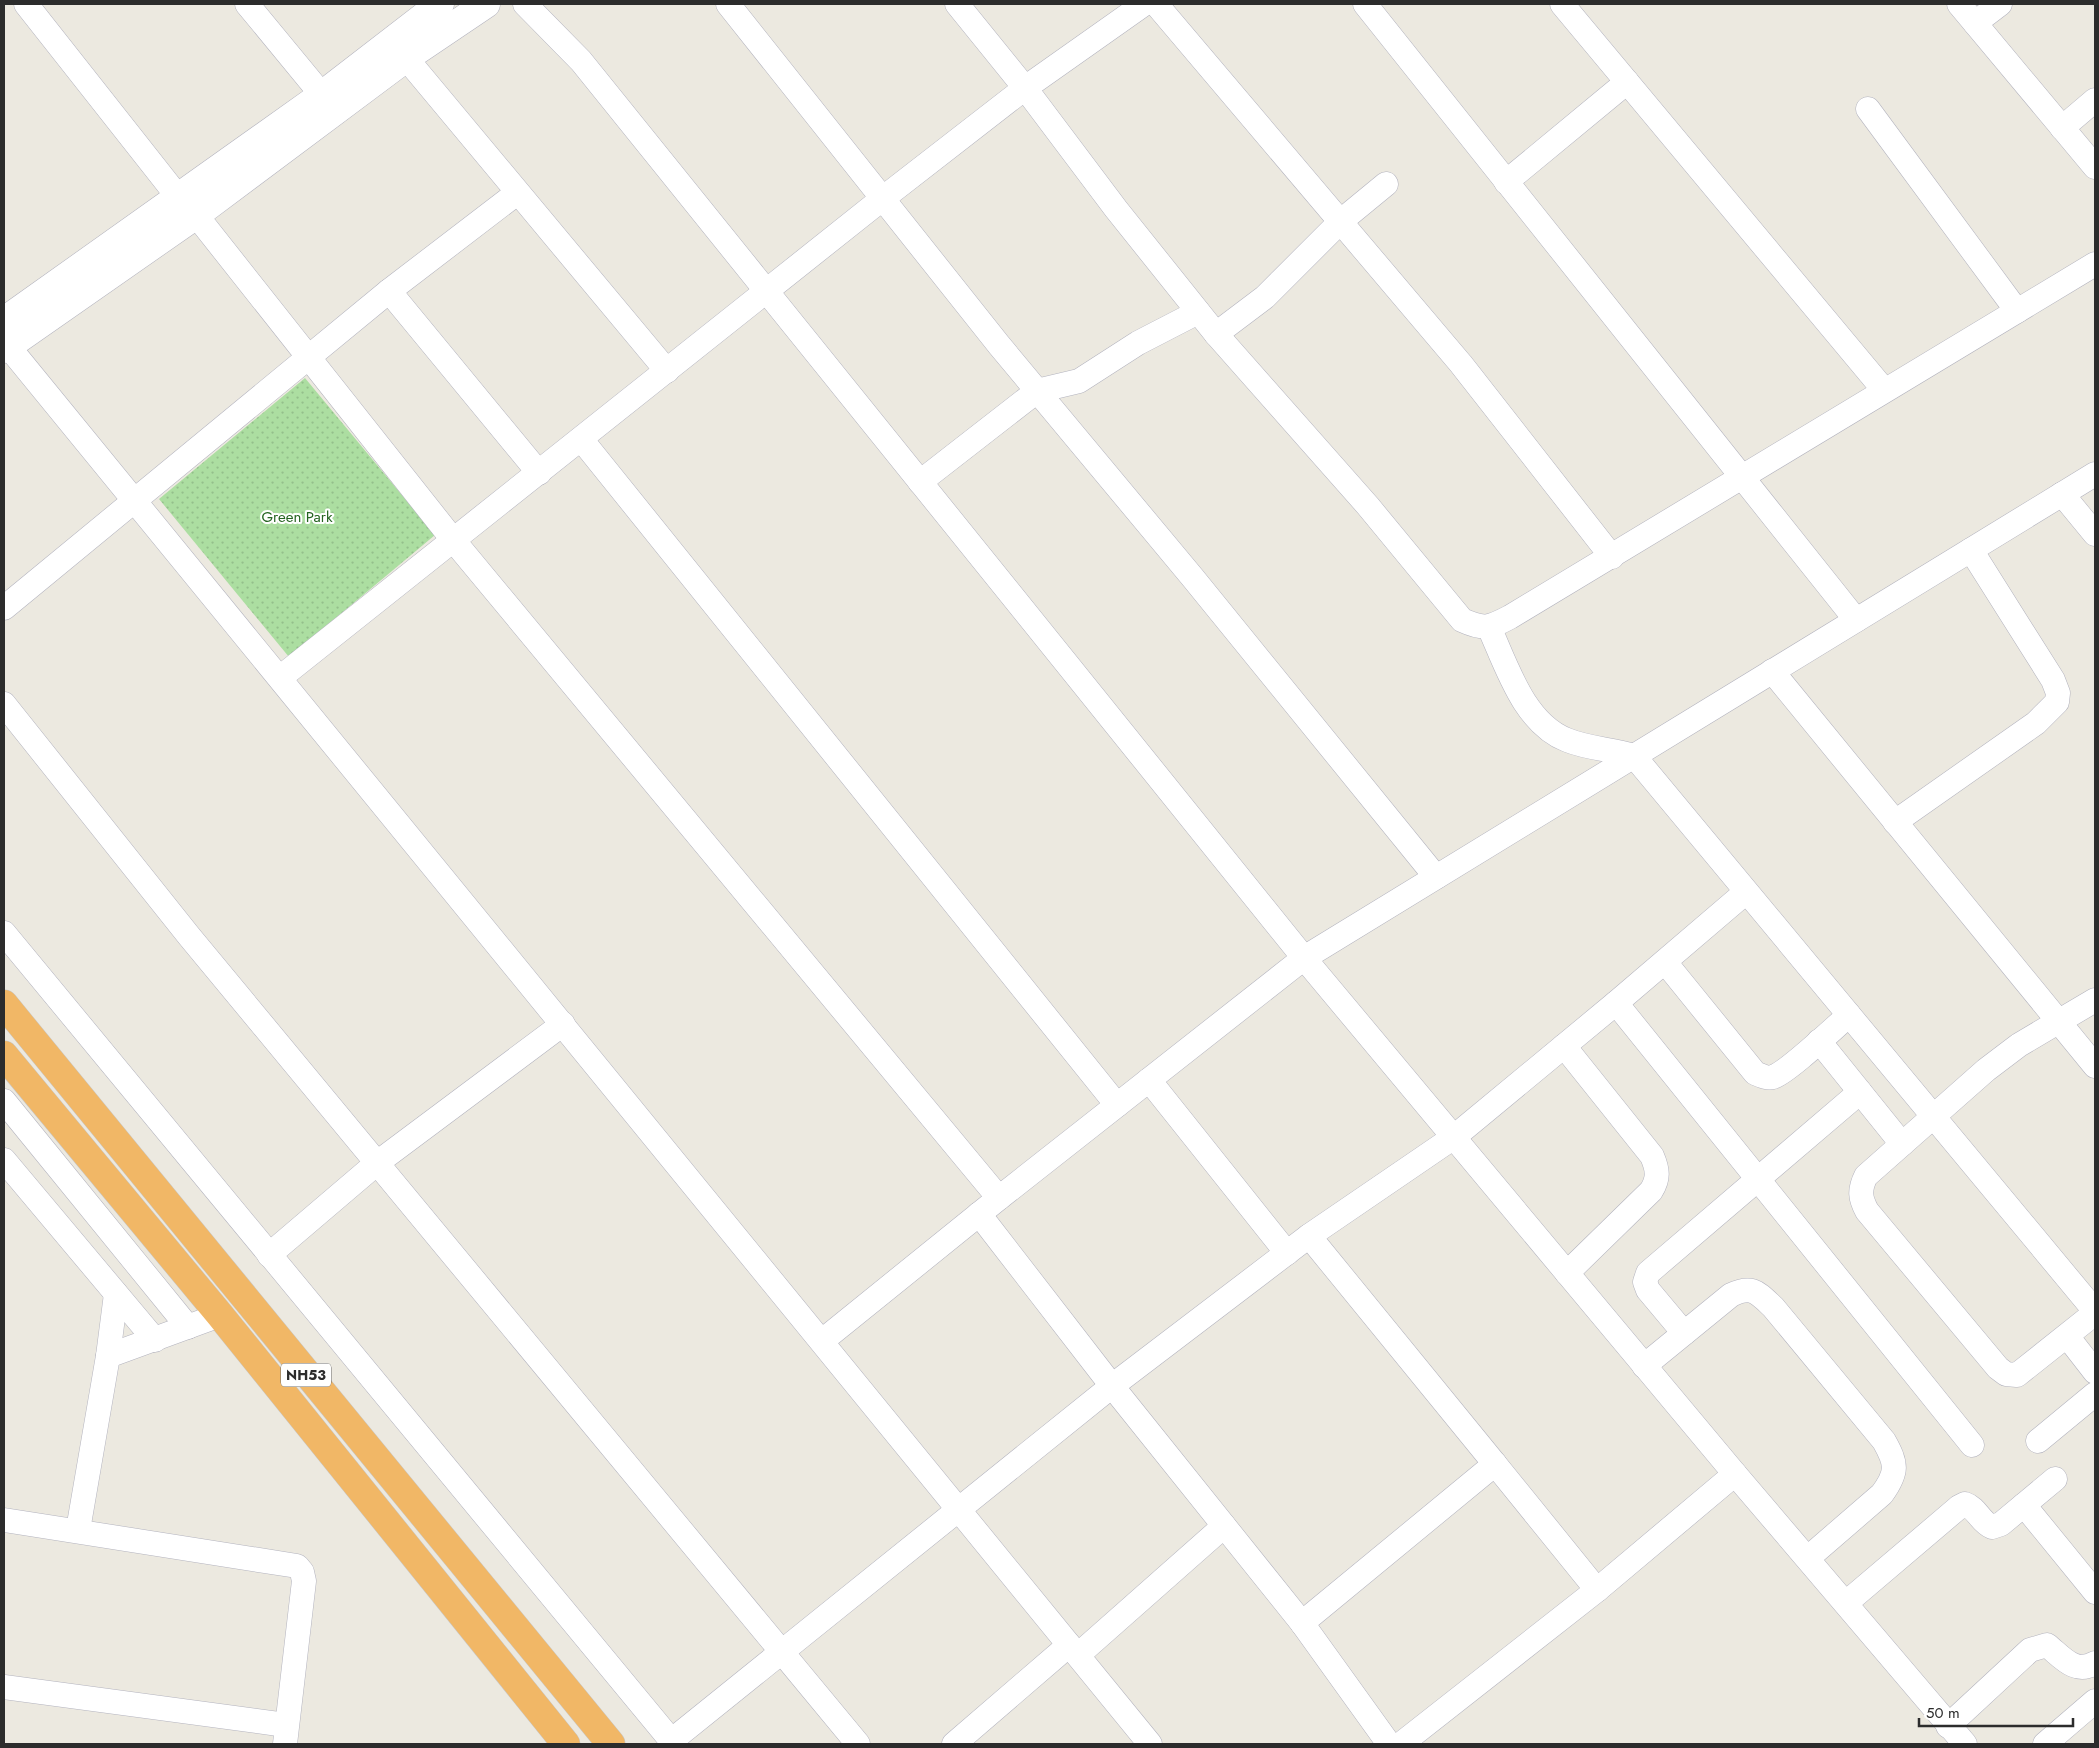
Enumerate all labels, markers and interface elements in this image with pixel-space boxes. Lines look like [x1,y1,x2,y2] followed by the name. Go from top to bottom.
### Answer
[261,506,333,528] park label: Green Park
[281,1364,331,1386] road number: NH53
[1919,1696,2073,1728] scale bar
[1926,1702,1960,1724] text: 50 m

